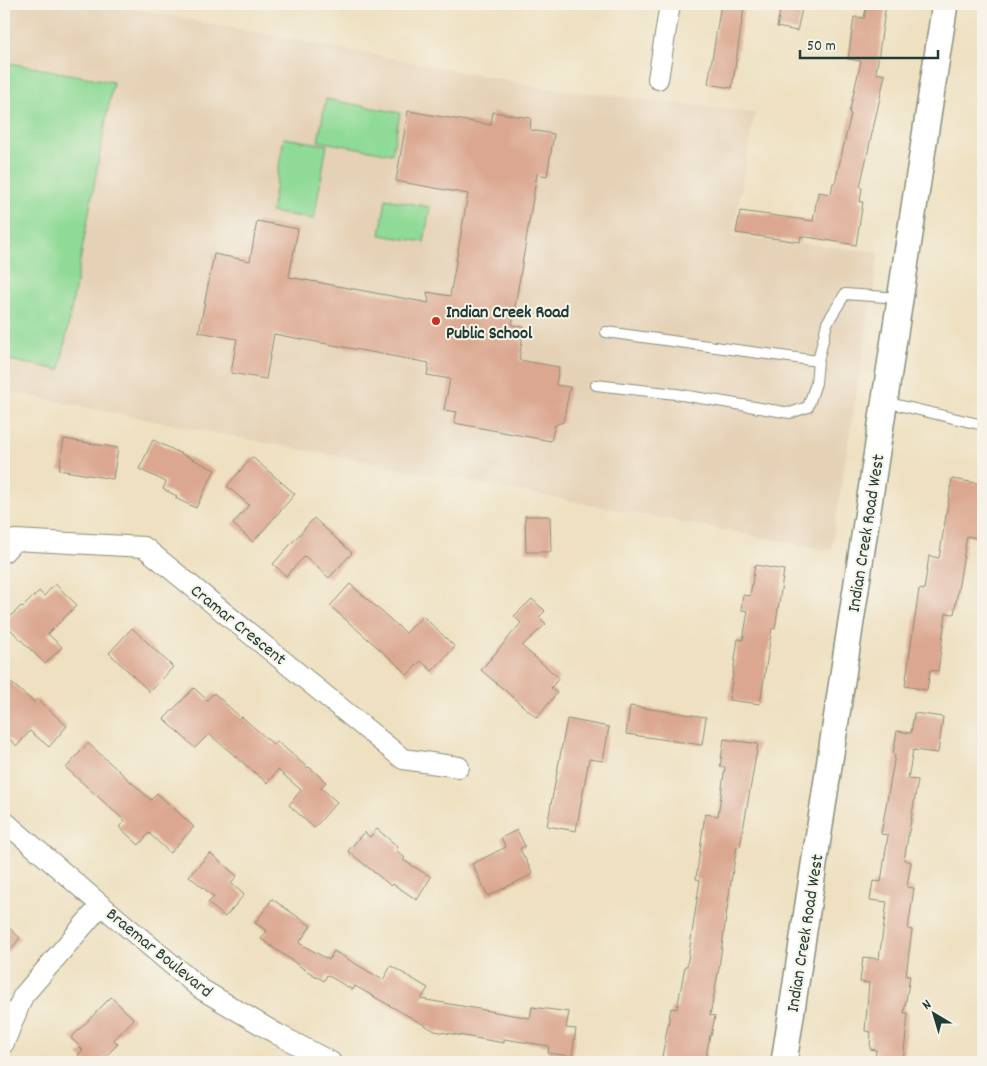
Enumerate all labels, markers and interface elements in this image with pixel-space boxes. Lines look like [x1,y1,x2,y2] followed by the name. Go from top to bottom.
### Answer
[800,28,937,60] scale bar
[807,36,836,58] text: 50 m
[446,301,569,347] place label: Indian Creek Road Public School
[430,315,442,327] marker: Indian Creek Road Public School
[843,452,892,614] street label: Indian Creek Road West
[184,579,291,673] street label: Cramar Crescent
[782,852,831,1014] street label: Indian Creek Road West
[100,903,217,1005] street label: Braemar Boulevard
[910,988,960,1038] north arrow
[918,995,936,1015] text: N

